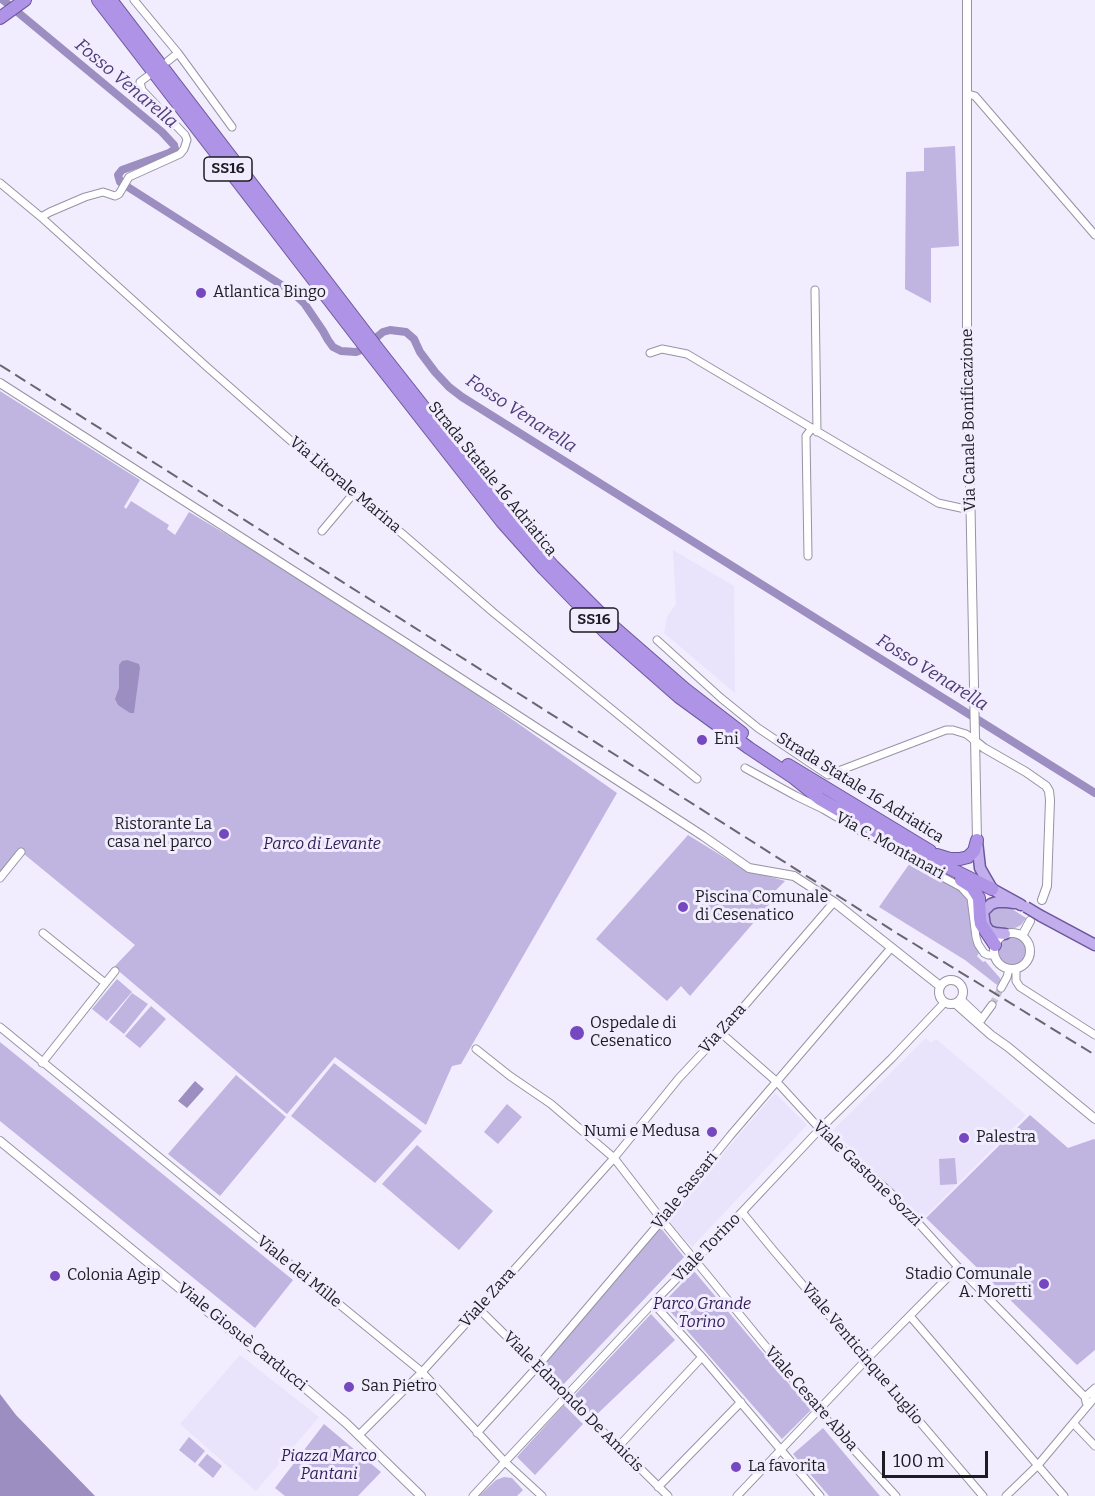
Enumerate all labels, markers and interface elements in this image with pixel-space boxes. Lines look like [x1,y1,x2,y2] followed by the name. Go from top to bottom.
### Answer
[70,35,182,133] water label: Fosso Venarella
[204,157,252,181] road number: SS16
[213,283,326,303] place label: Atlantica Bingo
[194,286,208,300] marker: Atlantica Bingo
[958,328,980,512] street label: Via Canale Bonificazione
[462,370,580,458] water label: Fosso Venarella
[424,398,560,560] street label: Strada Statale 16 Adriatica
[285,433,405,537] street label: Via Litorale Marina
[570,608,618,632] road number: SS16
[872,630,992,716] water label: Fosso Venarella
[773,729,947,847] street label: Strada Statale 16 Adriatica
[714,730,739,750] place label: Eni
[695,733,709,747] marker: Eni
[832,808,948,884] street label: Via C. Montanari
[107,815,212,853] place label: Ristorante La casa nel parco
[217,827,231,841] marker: Ristorante La casa nel parco
[263,835,381,855] park label: Parco di Levante
[695,888,828,926] place label: Piscina Comunale di Cesenatico
[676,900,690,914] marker: Piscina Comunale di Cesenatico
[696,1000,750,1058] street label: Via Zara
[590,1014,677,1052] place label: Ospedale di Cesenatico
[568,1024,586,1042] marker: Ospedale di Cesenatico
[809,1117,925,1231] street label: Viale Gastone Sozzi
[584,1122,700,1142] place label: Numi e Medusa
[705,1125,719,1139] marker: Numi e Medusa
[976,1128,1036,1148] place label: Palestra
[957,1131,971,1145] marker: Palestra
[648,1148,722,1234] street label: Viale Sassari
[669,1209,745,1287] street label: Viale Torino
[253,1232,345,1312] street label: Viale dei Mille
[456,1264,520,1332] street label: Viale Zara
[905,1265,1032,1303] place label: Stadio Comunale A. Moretti
[67,1266,160,1286] place label: Colonia Agip
[48,1269,62,1283] marker: Colonia Agip
[1037,1277,1051,1291] marker: Stadio Comunale A. Moretti
[173,1279,311,1395] street label: Viale Giosuè Carducci
[797,1279,927,1429] street label: Viale Venticinque Luglio
[653,1295,751,1333] park label: Parco Grande Torino
[499,1328,647,1476] street label: Viale Edmondo De Amicis
[760,1343,862,1455] street label: Viale Cesare Abba
[361,1377,437,1397] place label: San Pietro
[342,1380,356,1394] marker: San Pietro
[885,1439,992,1477] scale bar
[281,1447,377,1485] park label: Piazza Marco Pantani
[893,1450,944,1472] text: 100 m
[748,1457,826,1477] place label: La favorita
[729,1460,743,1474] marker: La favorita

